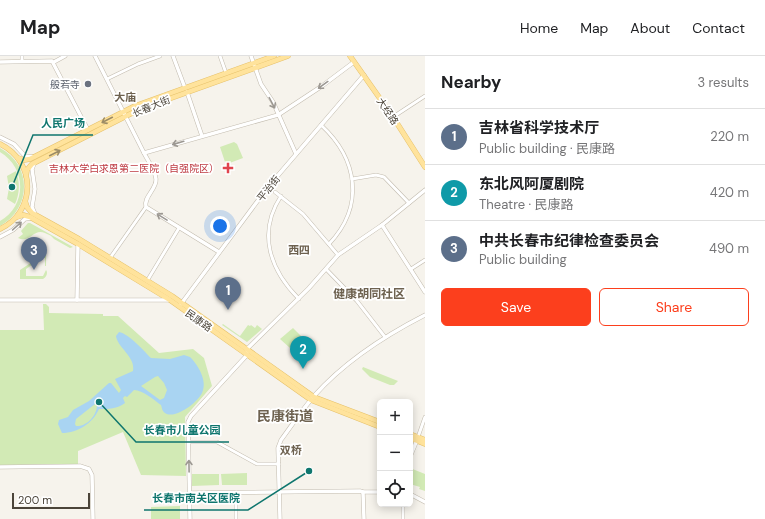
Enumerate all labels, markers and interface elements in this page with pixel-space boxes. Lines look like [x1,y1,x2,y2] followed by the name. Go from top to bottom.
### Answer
[20,15,60,40] text: Map
[520,19,558,37] text: Home
[580,19,608,37] text: Map
[630,19,670,37] text: About
[692,19,745,37] text: Contact
[441,71,501,93] text: Nearby
[697,74,749,91] text: 3 results
[50,78,80,91] place label: 般若寺
[83,79,93,89] marker: 般若寺
[318,81,329,89] one-way arrow
[114,90,136,104] district label: 大庙
[130,93,172,120] street label: 长春大街
[374,95,401,127] street label: 大经路
[269,96,277,108] one-way arrow
[33,112,93,135] callout: 人民广场
[41,116,85,130] text: 人民广场
[102,116,114,124] one-way arrow
[479,118,599,138] text: 吉林省科学技术厅
[452,128,456,145] text: 1
[710,128,749,145] text: 220 m
[171,140,184,147] one-way arrow
[479,140,615,157] text: Public building · 民康路
[48,148,60,156] one-way arrow
[49,162,219,175] place label: 吉林大学白求恩第二医院（自强院区）
[222,162,234,174] marker: 吉林大学白求恩第二医院（自强院区）
[254,173,283,204] street label: 平治街
[479,174,584,194] text: 东北风阿厦剧院
[450,184,458,201] text: 2
[710,184,749,201] text: 420 m
[479,196,574,213] text: Theatre · 民康路
[157,213,168,221] one-way arrow
[210,216,230,236] your location
[12,221,22,231] one-way arrow
[479,231,659,251] text: 中共长春市纪律检查委员会
[21,237,47,270] pin: 3
[450,240,458,257] text: 3
[709,240,749,257] text: 490 m
[288,243,310,257] district label: 西四
[479,251,567,268] text: Public building
[215,277,241,310] pin: 1
[333,286,405,302] district label: 健康胡同社区
[441,288,591,326] button: Save
[599,288,749,326] button: Share
[183,306,215,334] street label: 民康路
[290,336,316,369] pin: 2
[377,399,413,507] map controls
[377,399,413,435] button: +
[257,407,313,425] district label: 民康街道
[136,419,229,442] callout: 长春市儿童公园
[144,423,221,437] text: 长春市儿童公园
[377,435,413,471] button: −
[280,443,302,457] district label: 双桥
[185,460,193,473] one-way arrow
[377,471,413,507] button: locate
[144,487,248,510] callout: 长春市南关区医院
[12,491,90,510] scale bar
[152,491,240,505] text: 长春市南关区医院
[18,493,52,507] text: 200 m

